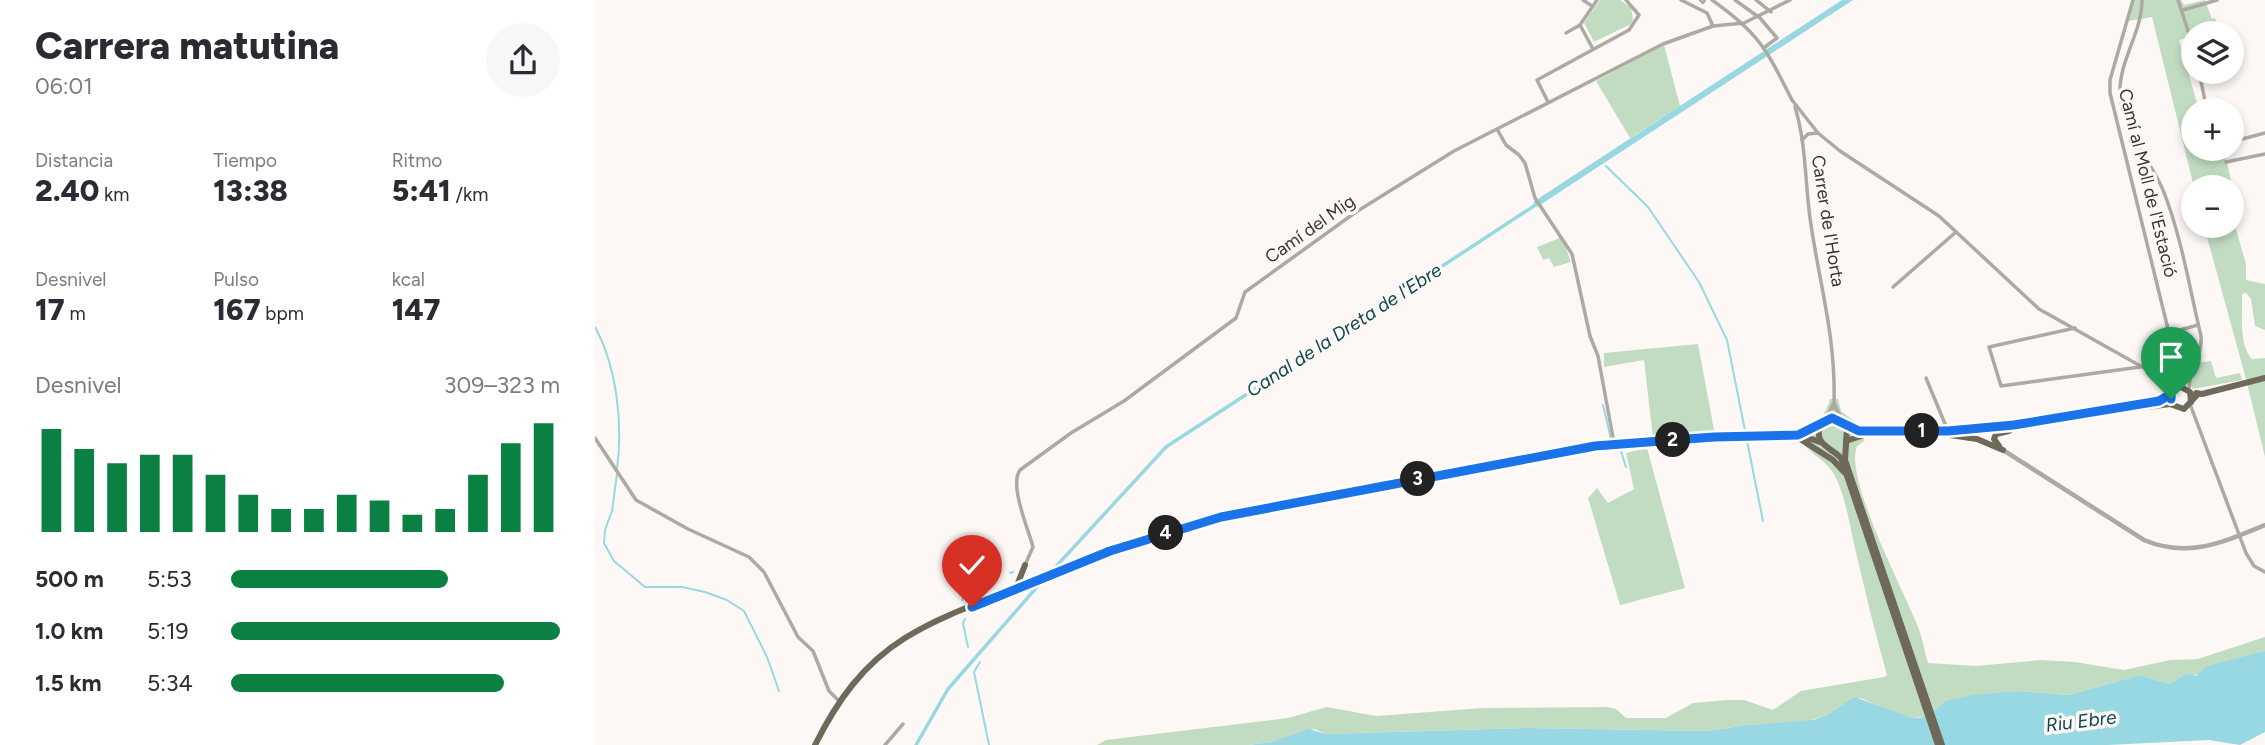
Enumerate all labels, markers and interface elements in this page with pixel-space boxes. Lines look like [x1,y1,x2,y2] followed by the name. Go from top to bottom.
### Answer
[2181,21,2244,238] map controls
[2181,21,2244,84] button: layers
[35,23,339,69] text: Carrera matutina
[486,23,560,97] button: share
[35,72,93,100] text: 06:01
[2114,86,2182,280] street label: Camí al Moll de l'Estació
[2181,98,2244,161] button: +
[35,149,113,172] text: Distancia
[213,149,277,172] text: Tiempo
[392,149,442,172] text: Ritmo
[1807,154,1849,288] street label: Carrer de l'Horta
[35,172,99,209] text: 2.40
[213,172,288,209] text: 13:38
[392,172,451,209] text: 5:41
[2181,175,2244,238] button: −
[99,183,129,206] text: km
[451,183,488,206] text: /km
[1261,190,1359,268] street label: Camí del Mig
[1242,258,1447,402] water label: Canal de la Dreta de l'Ebre
[35,268,107,291] text: Desnivel
[213,268,259,291] text: Pulso
[392,268,425,291] text: kcal
[35,291,65,328] text: 17
[213,291,261,328] text: 167
[392,291,441,328] text: 147
[65,302,86,325] text: m
[261,302,304,325] text: bpm
[2141,327,2201,399] pin
[2152,338,2190,376] icon: arrive
[35,371,122,399] text: Desnivel
[444,371,560,399] text: 309–323 m
[1905,414,1939,448] pin: 1
[1917,419,1926,442] text: 1
[1655,422,1691,458] pin: 2
[1667,428,1678,451] text: 2
[1401,462,1435,496] pin: 3
[1412,467,1423,490] text: 3
[1149,516,1183,550] pin: 4
[1159,521,1172,544] text: 4
[942,535,1002,607] pin
[953,546,991,584] icon: check
[35,565,104,593] text: 500 m
[147,565,192,593] text: 5:53
[35,617,103,645] text: 1.0 km
[147,617,189,645] text: 5:19
[35,669,102,697] text: 1.5 km
[147,669,193,697] text: 5:34
[2044,705,2118,737] water label: Riu Ebre

